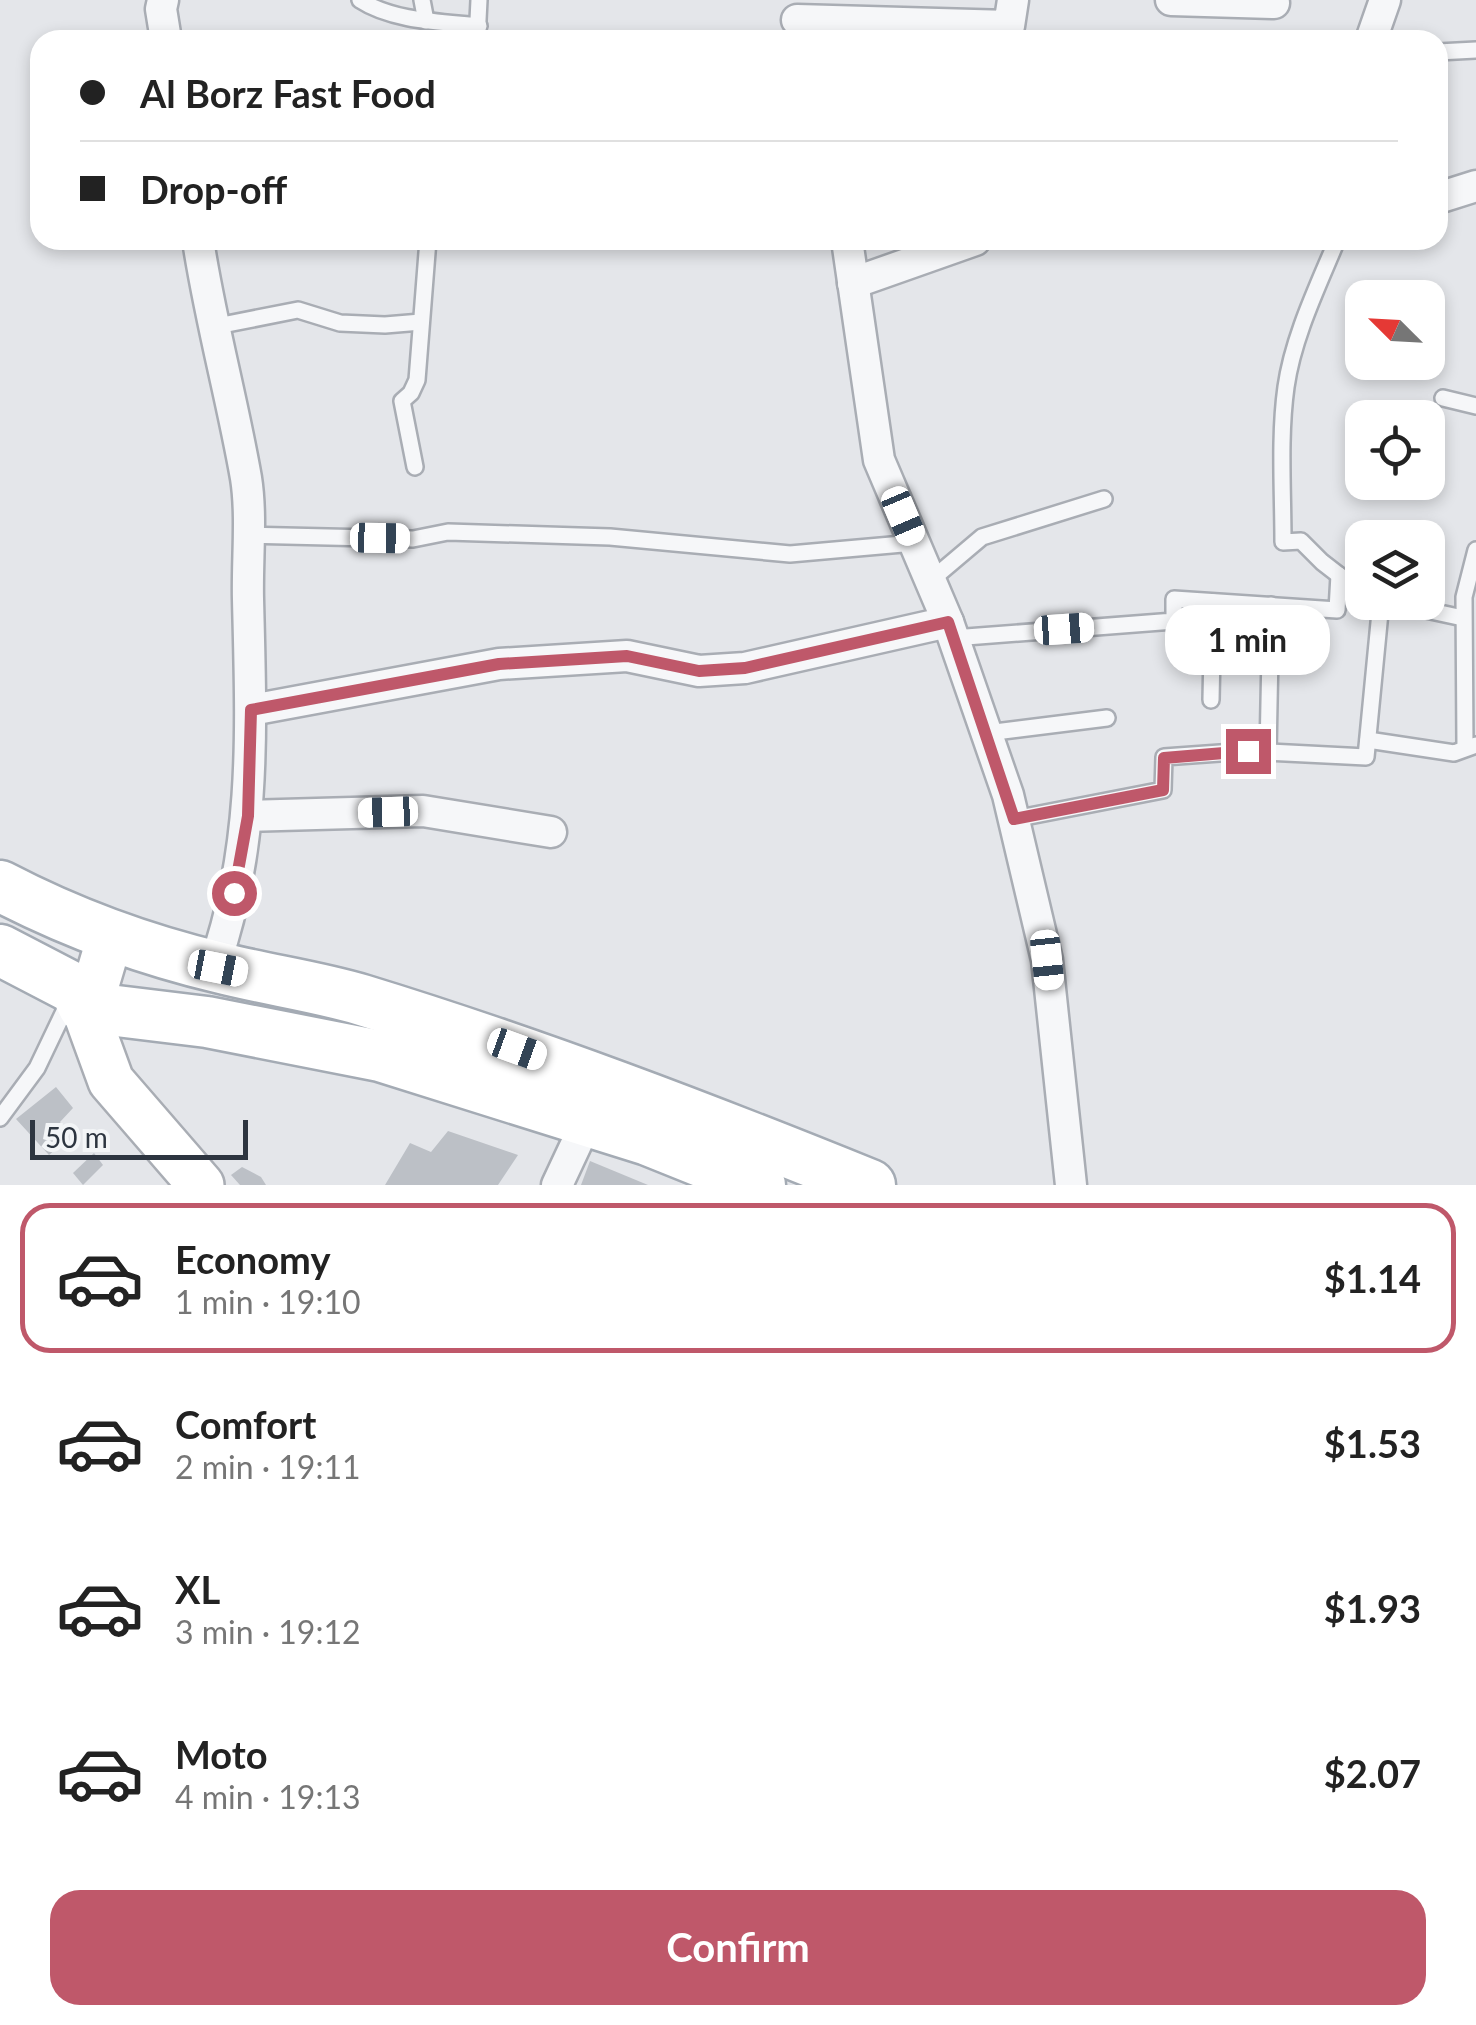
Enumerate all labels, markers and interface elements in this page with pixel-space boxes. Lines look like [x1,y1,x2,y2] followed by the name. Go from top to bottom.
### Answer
[140,70,436,116] text: Al Borz Fast Food
[140,166,287,212] text: Drop-off
[1345,280,1445,380] north arrow
[1345,280,1445,620] map controls
[1345,400,1445,500] button: locate
[877,483,929,549] car
[1345,520,1445,620] button: layers
[350,522,410,554] car
[1166,606,1330,676] callout: 1 min
[1033,612,1095,646] car
[1208,620,1287,659] text: 1 min
[1226,729,1271,774] route end
[357,796,419,828] car
[212,871,257,916] route start
[1029,929,1065,991] car
[186,948,250,988] car
[484,1025,550,1073] car
[30,1115,248,1160] scale bar
[45,1120,108,1154] text: 50 m
[55,1233,145,1323] icon: car
[175,1236,330,1282] text: Economy
[1324,1255,1421,1301] text: $1.14
[175,1282,361,1321] text: 1 min · 19:10
[55,1398,145,1488] icon: car
[175,1401,316,1447] text: Comfort
[1324,1420,1421,1466] text: $1.53
[175,1447,361,1486] text: 2 min · 19:11
[55,1563,145,1653] icon: car
[175,1566,220,1612] text: XL
[1324,1585,1421,1631] text: $1.93
[175,1612,361,1651] text: 3 min · 19:12
[55,1728,145,1818] icon: car
[175,1731,268,1777] text: Moto
[1324,1750,1421,1796] text: $2.07
[175,1777,361,1816] text: 4 min · 19:13
[50,1890,1426,2005] button: Confirm

